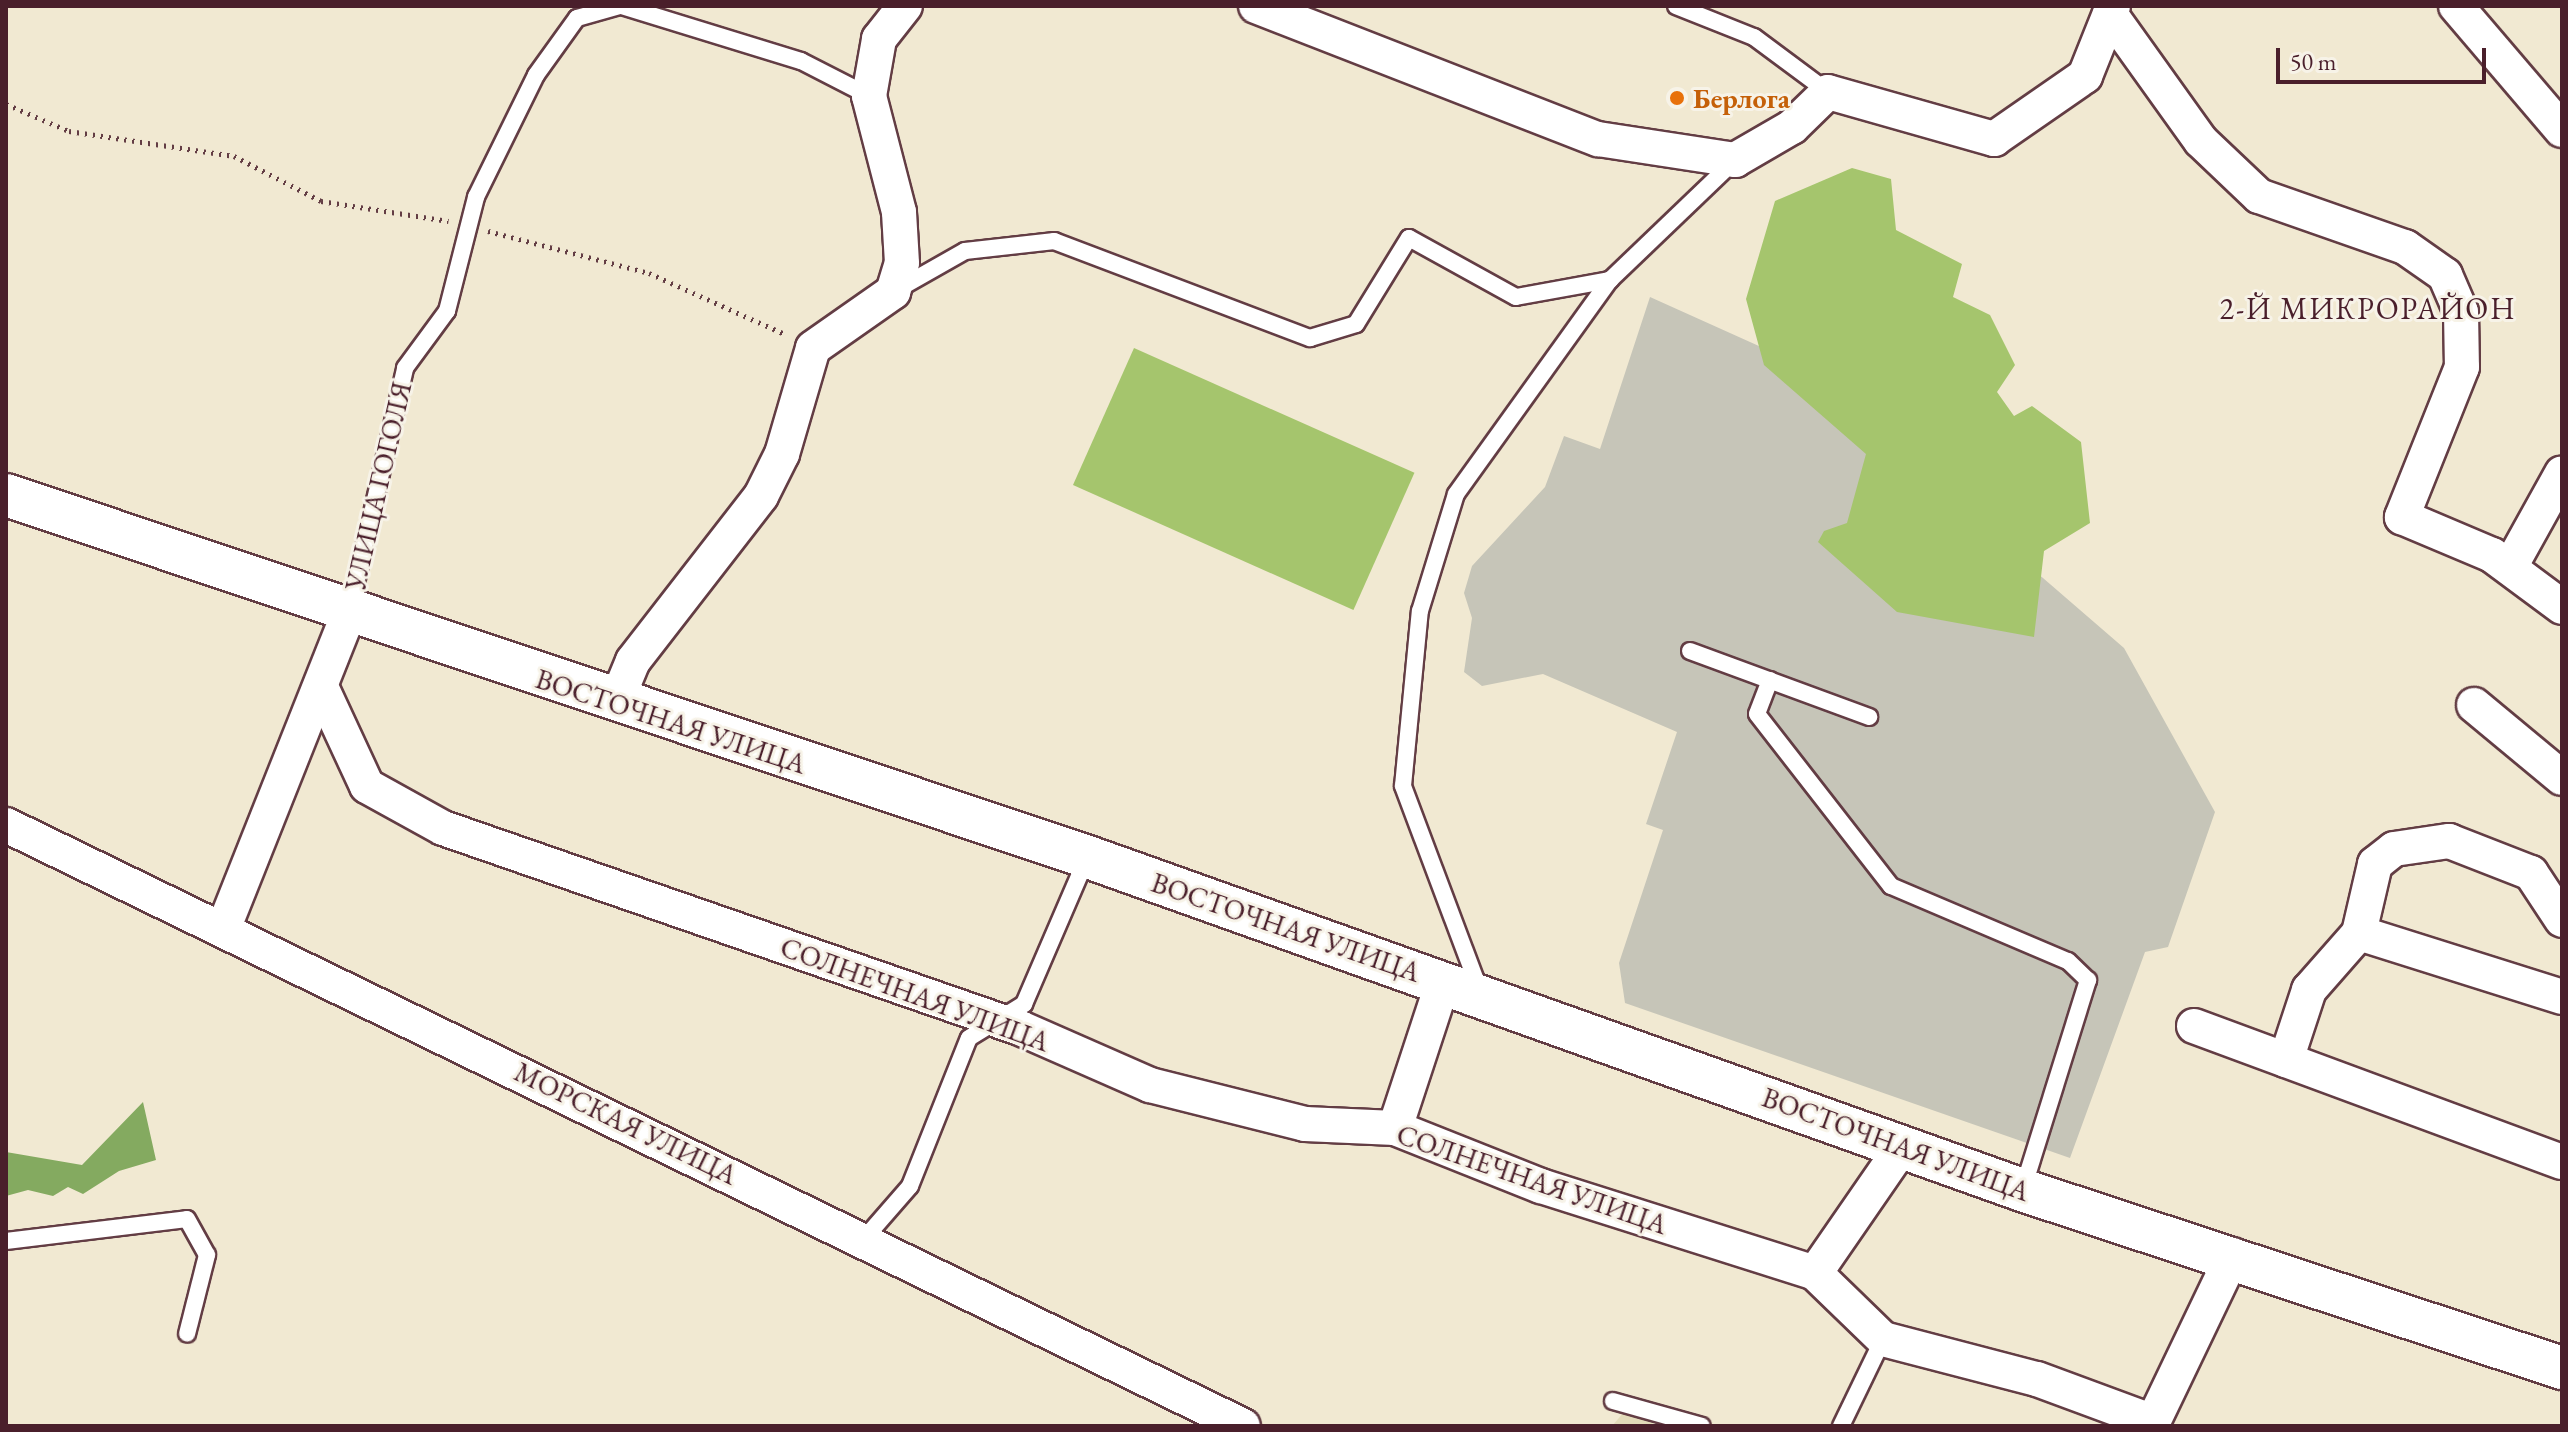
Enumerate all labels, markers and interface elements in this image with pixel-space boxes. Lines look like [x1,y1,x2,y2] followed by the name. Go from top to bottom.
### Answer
[2280,32,2490,82] scale bar
[2290,46,2337,77] text: 50 m
[1693,81,1790,115] place label: Берлога
[1668,89,1686,107] marker: Берлога
[2219,291,2517,327] district label: 2-Й МИКРОРАЙОН
[338,378,418,594] street label: УЛИЦА ГОГОЛЯ
[532,661,810,781] street label: ВОСТОЧНАЯ УЛИЦА
[1147,865,1425,989] street label: ВОСТОЧНАЯ УЛИЦА
[776,930,1054,1058] street label: СОЛНЕЧНАЯ УЛИЦА
[509,1055,743,1191] street label: МОРСКАЯ УЛИЦА
[1758,1080,2034,1208] street label: ВОСТОЧНАЯ УЛИЦА
[1392,1117,1672,1241] street label: СОЛНЕЧНАЯ УЛИЦА

